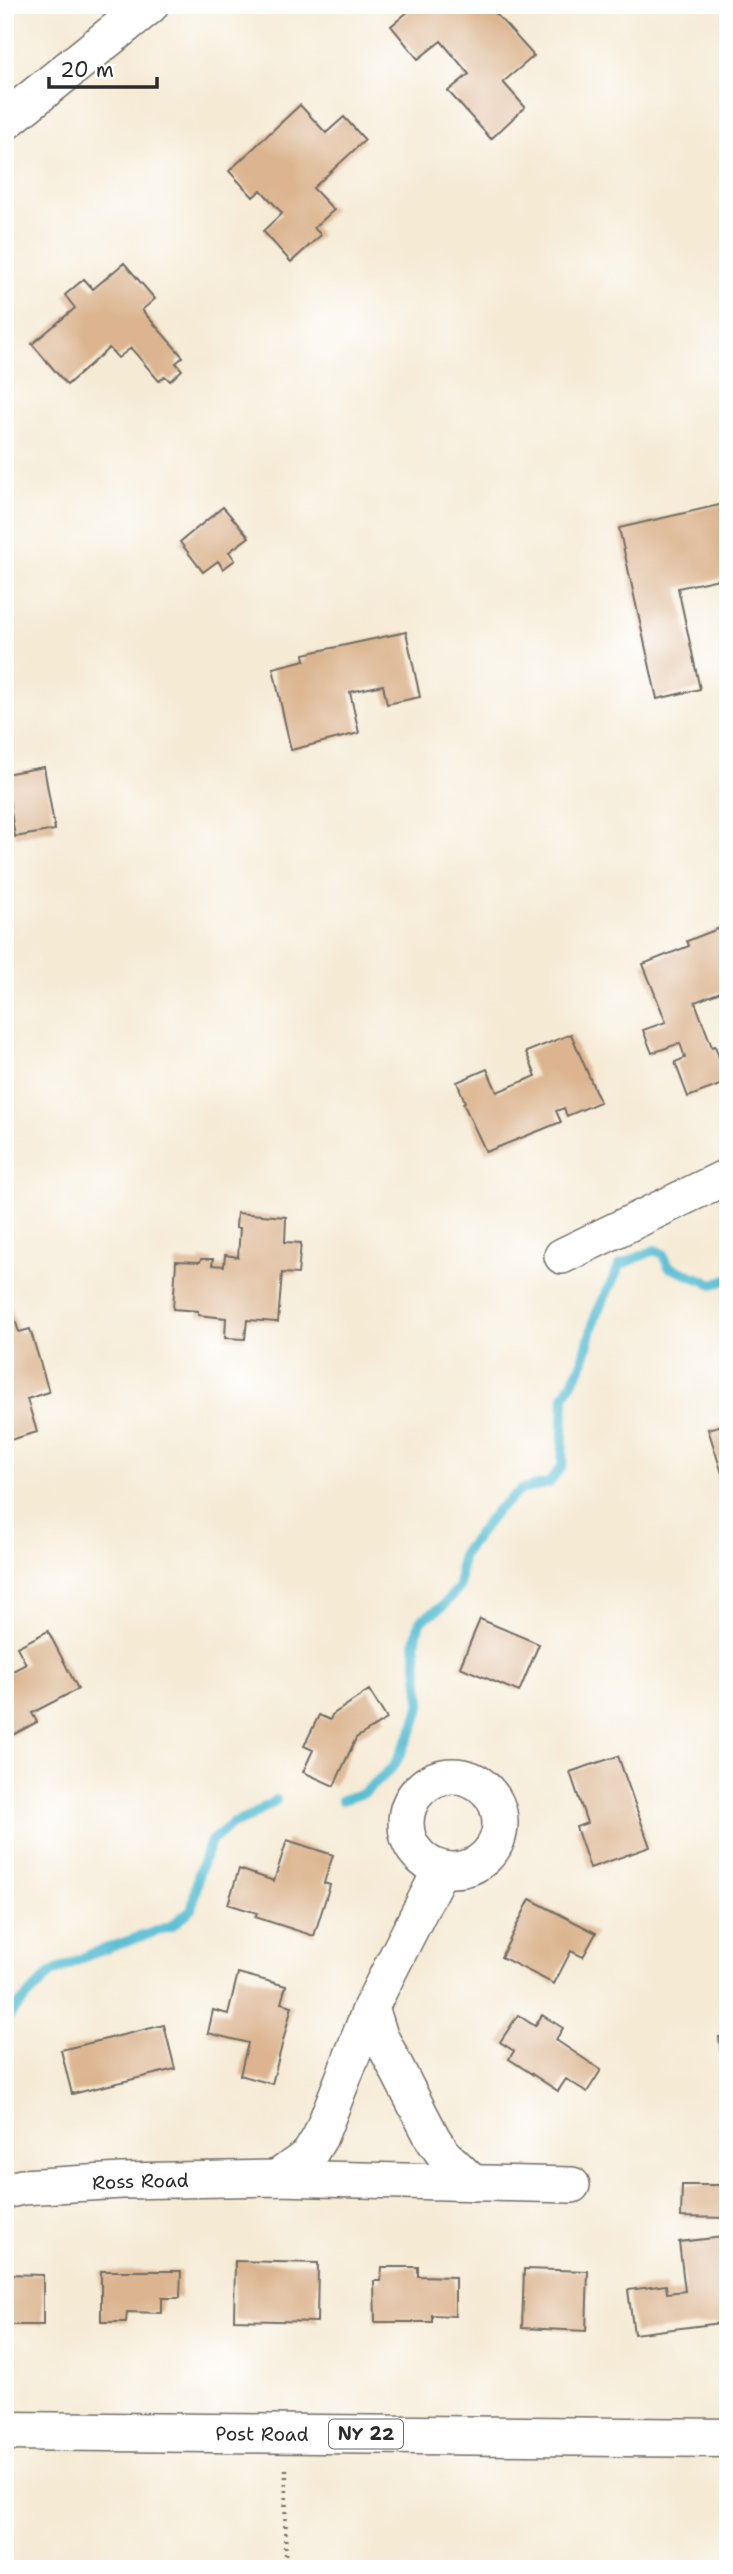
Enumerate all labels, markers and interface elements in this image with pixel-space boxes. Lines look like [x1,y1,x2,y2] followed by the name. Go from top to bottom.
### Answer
[49,46,158,90] scale bar
[60,56,114,84] text: 20 m
[91,2168,189,2196] street label: Ross Road
[329,2420,403,2448] road number: NY 22
[215,2421,309,2447] street label: Post Road

